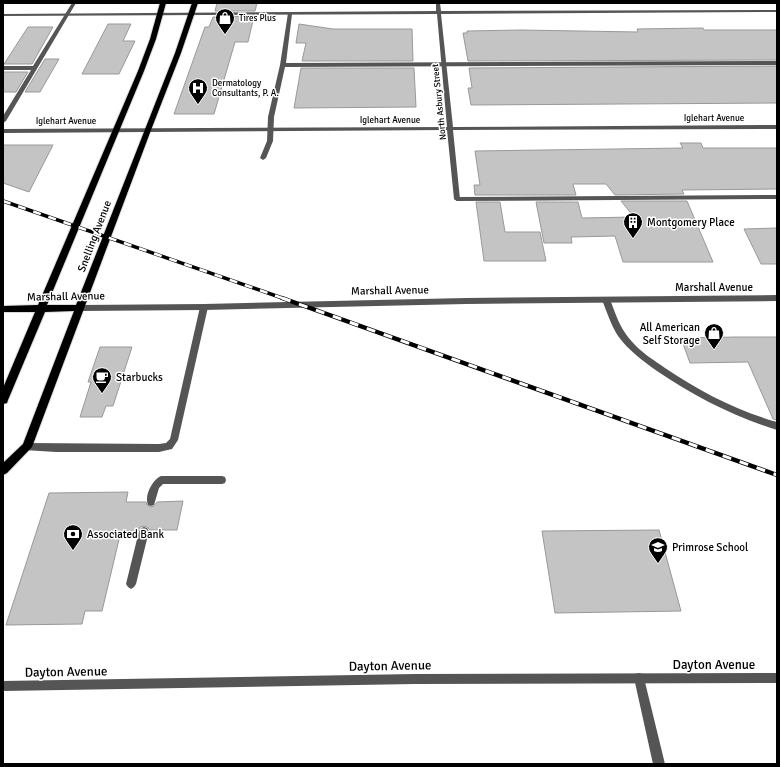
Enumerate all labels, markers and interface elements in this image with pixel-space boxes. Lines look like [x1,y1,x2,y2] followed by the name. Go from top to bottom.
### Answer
[214,7,236,35] shop icon: Tires Plus
[239,13,276,24] place label: Tires Plus
[430,63,449,141] street label: North Asbury Street
[187,77,209,105] hospital icon: Dermatology Consultants, P. A.
[212,78,279,99] place label: Dermatology Consultants, P. A.
[684,113,745,124] street label: Iglehart Avenue
[360,115,421,126] street label: Iglehart Avenue
[36,116,97,127] street label: Iglehart Avenue
[75,199,114,274] street label: Snelling Avenue
[622,211,644,239] building icon: Montgomery Place
[647,216,735,229] place label: Montgomery Place
[675,281,753,294] street label: Marshall Avenue
[351,283,429,298] street label: Marshall Avenue
[27,289,105,304] street label: Marshall Avenue
[640,321,700,347] place label: All American Self Storage
[703,322,725,350] shop icon: All American Self Storage
[91,366,113,394] cafe icon: Starbucks
[116,371,163,384] place label: Starbucks
[62,523,84,551] bank icon: Associated Bank
[87,528,165,541] place label: Associated Bank
[647,536,669,564] school or university icon: Primrose School
[672,541,748,554] place label: Primrose School
[349,657,432,675] street label: Dayton Avenue
[673,657,755,673] street label: Dayton Avenue
[25,663,108,681] street label: Dayton Avenue

